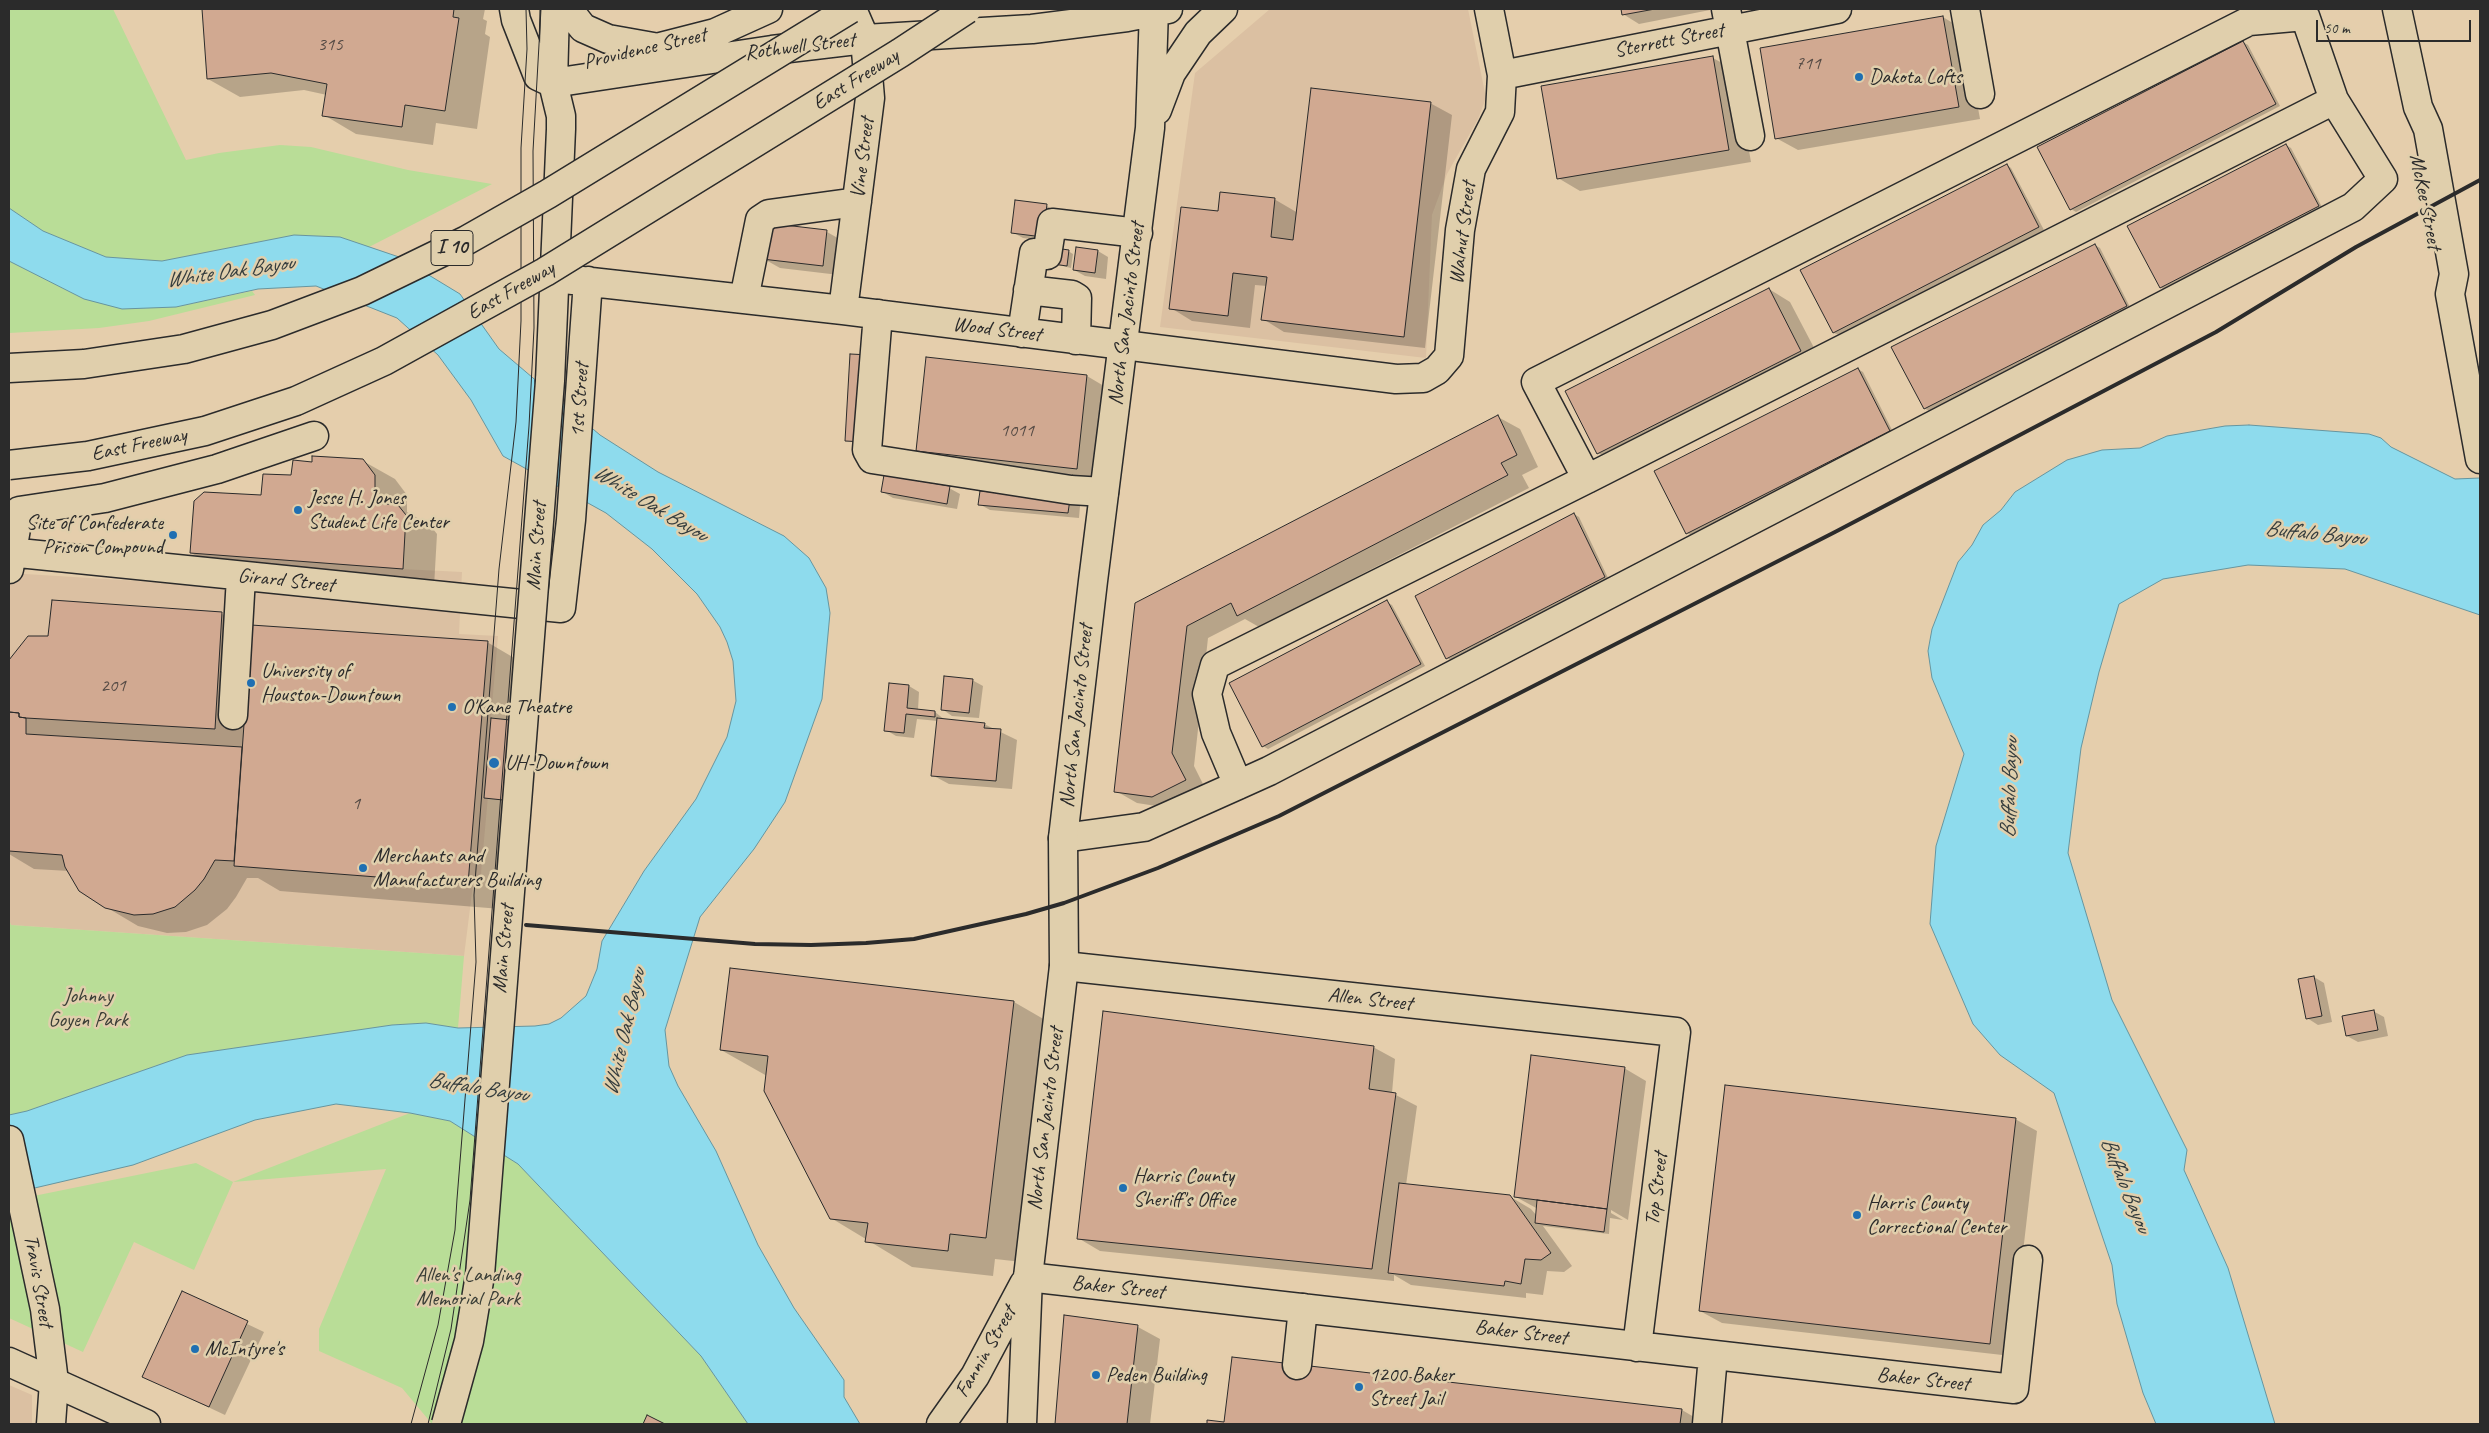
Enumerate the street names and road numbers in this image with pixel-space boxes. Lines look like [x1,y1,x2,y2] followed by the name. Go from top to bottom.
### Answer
[1612,18,1726,64] street label: Sterrett Street
[581,23,709,75] street label: Providence Street
[744,28,856,66] street label: Rothwell Street
[808,44,904,116] street label: East Freeway
[846,116,880,200] street label: Vine Street
[2403,152,2447,252] street label: McKee Street
[1444,180,1482,286] street label: Walnut Street
[1103,221,1151,407] street label: North San Jacinto Street
[431,230,473,266] road number: I 10
[463,256,559,326] street label: East Freeway
[951,312,1043,348] street label: Wood Street
[565,362,595,438] street label: 1st Street
[89,423,189,467] street label: East Freeway
[521,501,553,591] street label: Main Street
[236,563,336,599] street label: Girard Street
[1055,623,1099,809] street label: North San Jacinto Street
[488,904,520,994] street label: Main Street
[1327,983,1413,1017] street label: Allen Street
[1022,1026,1070,1212] street label: North San Jacinto Street
[1640,1151,1674,1227] street label: Top Street
[17,1233,59,1329] street label: Travis Street
[1070,1271,1166,1305] street label: Baker Street
[950,1302,1022,1402] street label: Fannin Street
[1473,1315,1569,1351] street label: Baker Street
[1875,1363,1971,1397] street label: Baker Street

